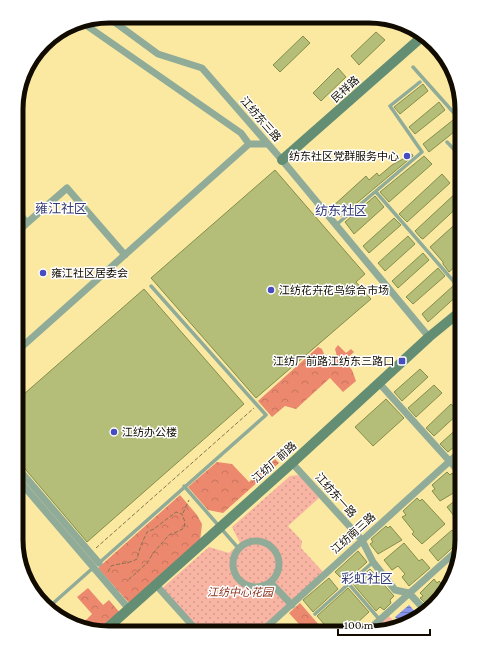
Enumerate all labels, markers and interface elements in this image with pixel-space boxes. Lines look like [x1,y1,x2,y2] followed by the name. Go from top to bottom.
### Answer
[329,74,361,104] street label: 民祥路
[238,94,284,144] street label: 江纺东三路
[289,150,399,162] place label: 纺东社区党群服务中心
[402,151,412,161] marker: 纺东社区党群服务中心
[35,201,87,216] district label: 雍江社区
[315,203,367,218] district label: 纺东社区
[51,267,128,279] place label: 雍江社区居委会
[38,268,48,278] marker: 雍江社区居委会
[279,284,389,296] place label: 江纺花卉花鸟综合市场
[266,285,276,295] marker: 江纺花卉花鸟综合市场
[273,355,394,367] place label: 江纺厂前路江纺东三路口
[397,356,407,366] marker: 江纺厂前路江纺东三路口
[122,426,177,438] place label: 江纺办公楼
[109,427,119,437] marker: 江纺办公楼
[250,439,298,485] street label: 江纺厂前路
[313,471,359,519] street label: 江纺东一路
[329,510,377,556] street label: 江纺南三路
[341,571,393,586] district label: 彩虹社区
[207,586,275,598] park label: 江纺中心花园
[338,611,430,637] scale bar
[344,618,374,632] text: 100 m

